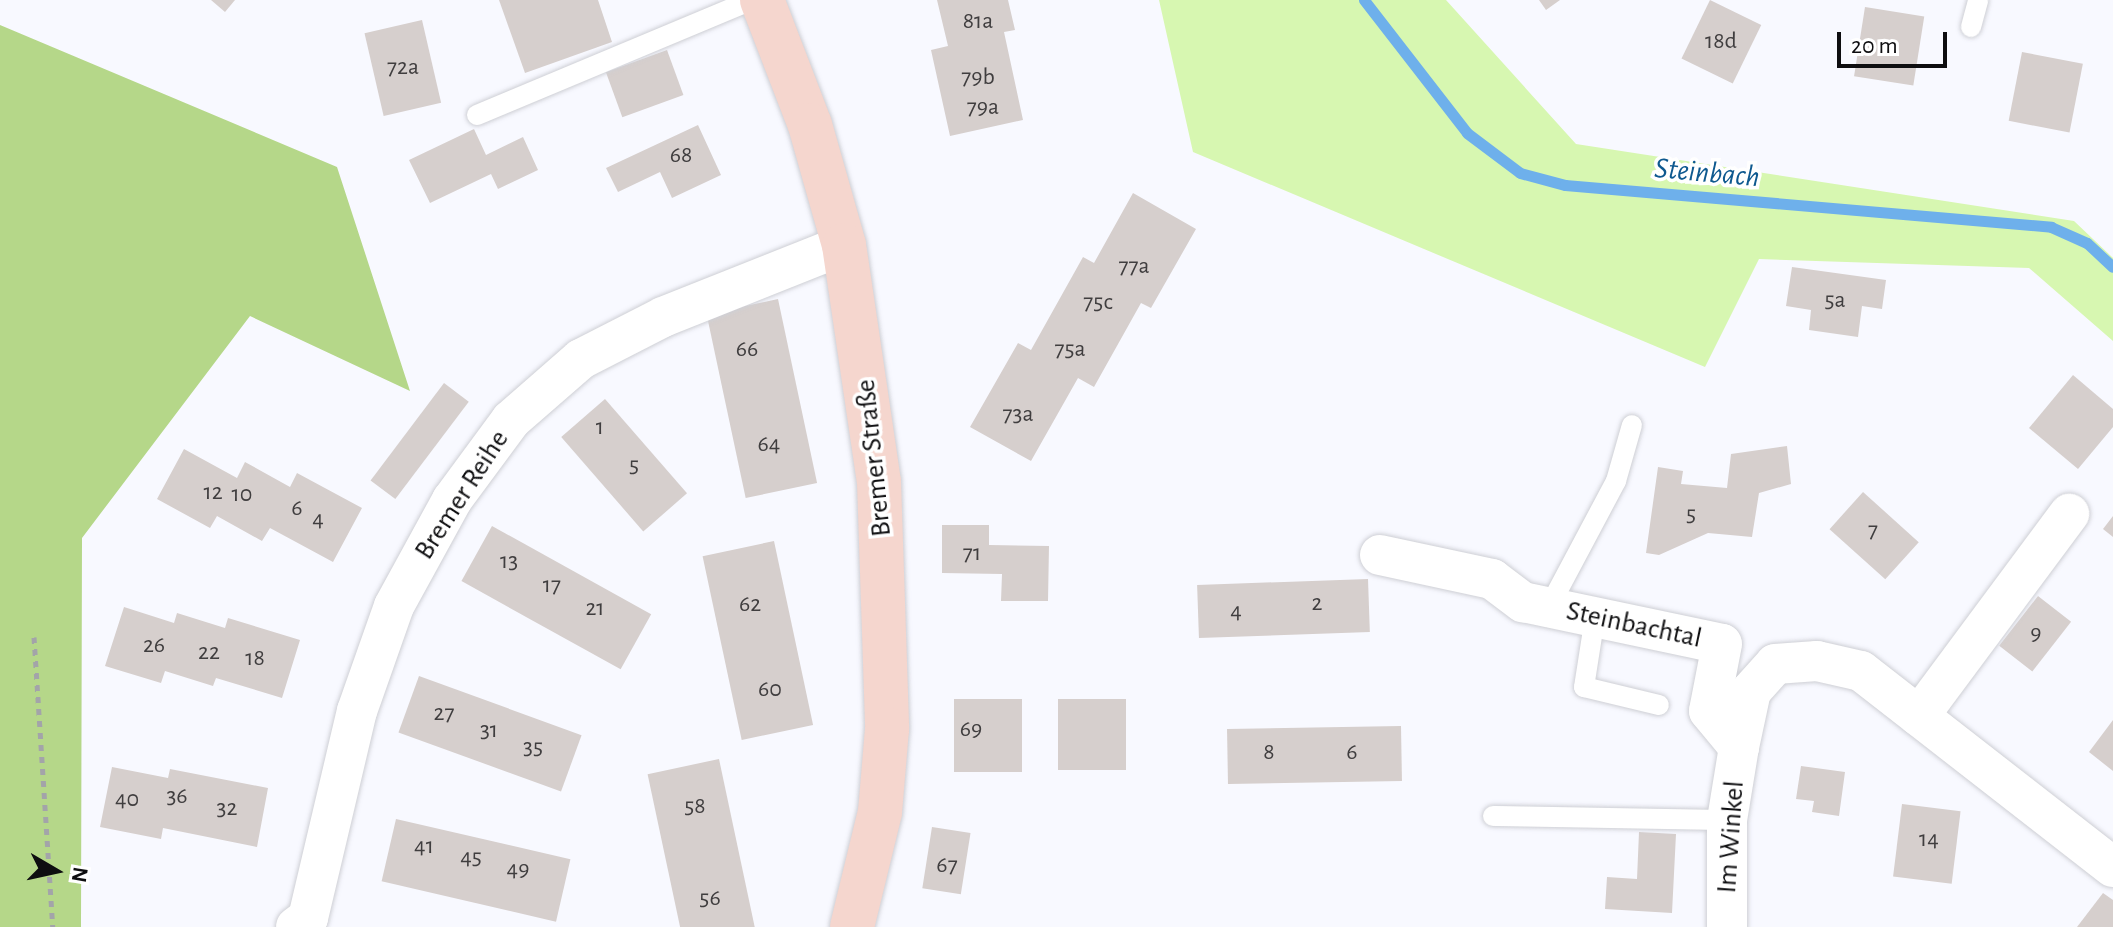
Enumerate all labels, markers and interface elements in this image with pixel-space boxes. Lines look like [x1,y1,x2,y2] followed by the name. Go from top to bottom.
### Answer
[963,8,993,36] house number: 81a
[1841,16,1951,66] scale bar
[1705,28,1737,56] house number: 18d
[1851,34,1898,58] text: 20 m
[387,54,419,82] house number: 72a
[961,64,995,92] house number: 79b
[967,94,999,122] house number: 79a
[670,142,692,170] house number: 68
[1653,150,1761,196] water label: Steinbach
[1118,253,1150,281] house number: 77a
[1824,287,1846,315] house number: 5a
[1083,289,1113,317] house number: 75c
[736,336,758,364] house number: 66
[1054,336,1086,364] house number: 75a
[849,378,899,538] street label: Bremer Straße
[1003,401,1033,429] house number: 73a
[596,414,604,442] house number: 1
[408,424,516,566] street label: Bremer Reihe
[758,431,780,459] house number: 64
[629,452,639,480] house number: 5
[203,479,223,507] house number: 12
[232,481,252,509] house number: 10
[291,495,303,523] house number: 6
[1686,501,1696,529] house number: 5
[312,506,324,534] house number: 4
[1868,517,1878,545] house number: 7
[963,540,981,568] house number: 71
[500,548,518,576] house number: 13
[543,572,561,600] house number: 17
[1312,590,1322,618] house number: 2
[739,591,761,619] house number: 62
[1563,594,1705,656] street label: Steinbachtal
[585,595,605,623] house number: 21
[1230,598,1242,626] house number: 4
[2030,620,2042,648] house number: 9
[143,632,165,660] house number: 26
[198,639,220,667] house number: 22
[245,645,265,673] house number: 18
[758,676,782,704] house number: 60
[434,700,454,728] house number: 27
[960,716,982,744] house number: 69
[480,717,498,745] house number: 31
[523,734,543,762] house number: 35
[1263,739,1275,767] house number: 8
[1346,739,1358,767] house number: 6
[1710,780,1752,894] street label: Im Winkel
[166,783,188,811] house number: 36
[115,786,139,814] house number: 40
[684,793,706,821] house number: 58
[217,795,237,823] house number: 32
[1919,826,1939,854] house number: 14
[16,831,96,911] north arrow
[414,833,434,861] house number: 41
[460,844,482,872] house number: 45
[936,852,958,880] house number: 67
[507,856,529,884] house number: 49
[68,865,92,884] text: N
[699,885,721,913] house number: 56

